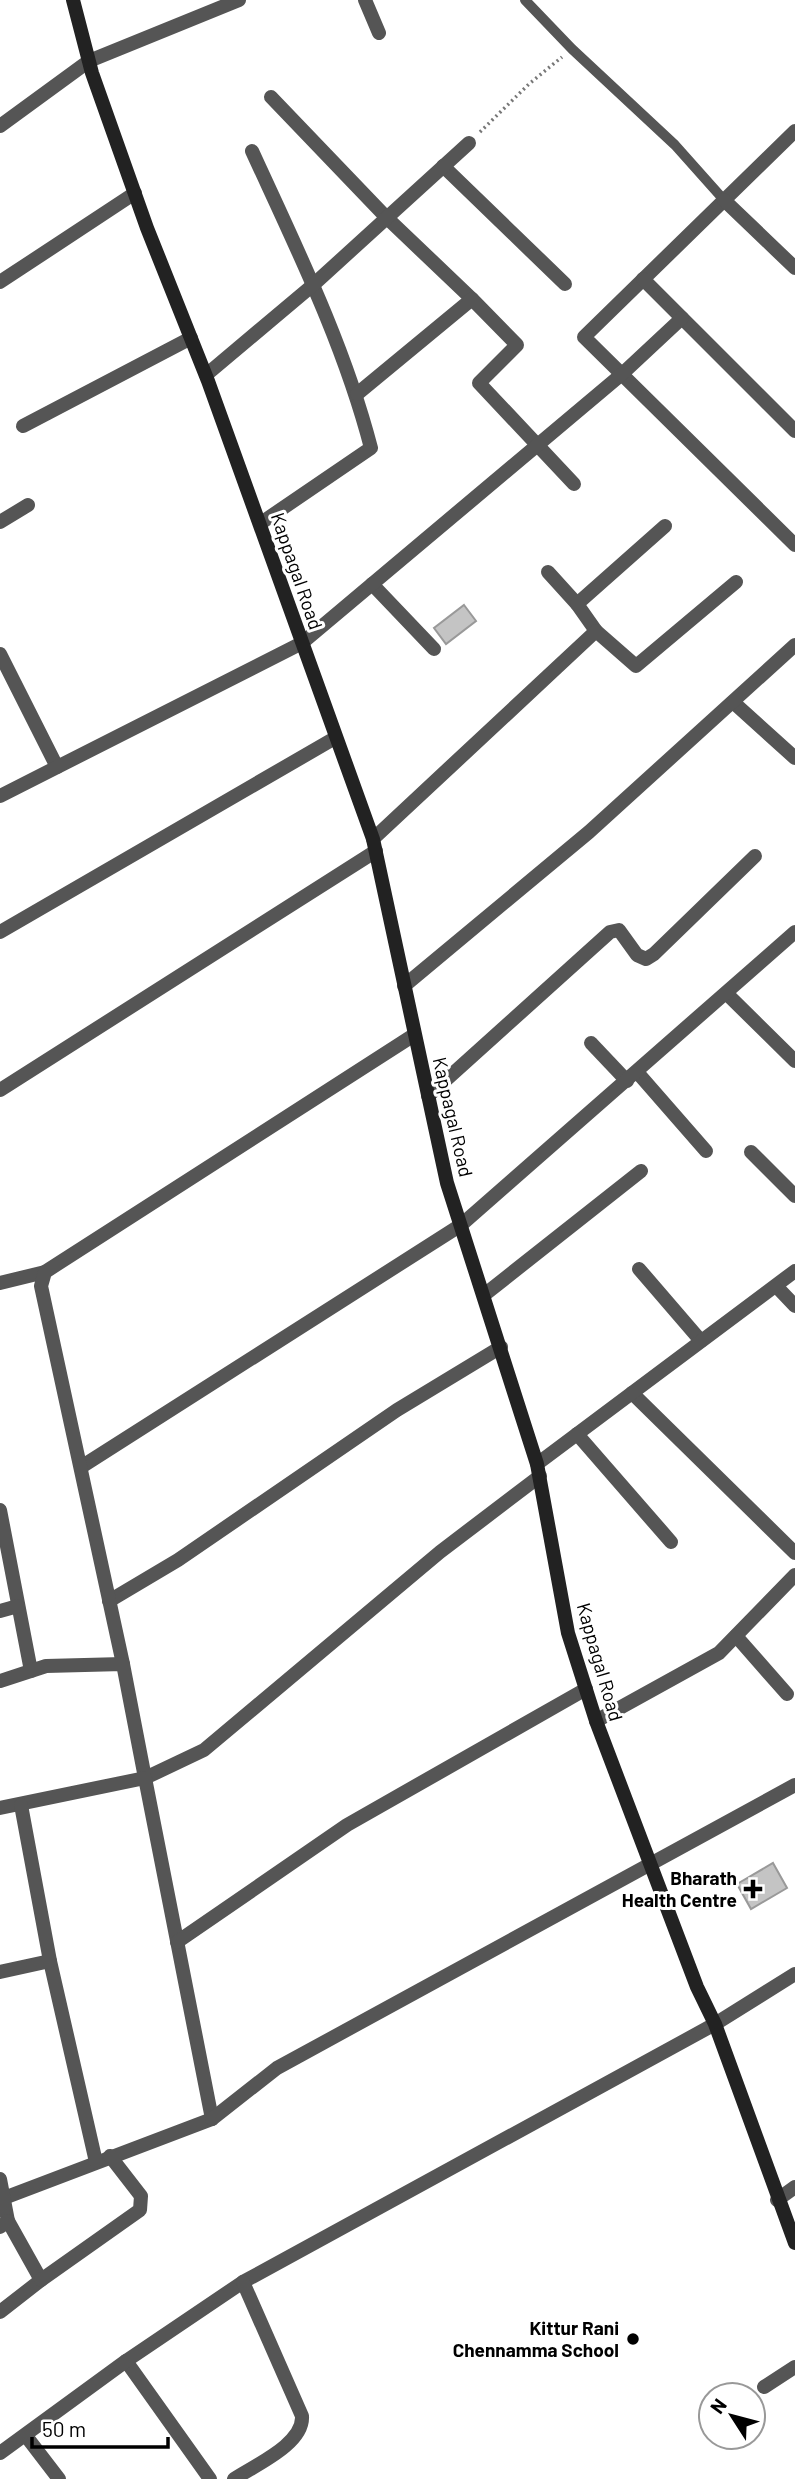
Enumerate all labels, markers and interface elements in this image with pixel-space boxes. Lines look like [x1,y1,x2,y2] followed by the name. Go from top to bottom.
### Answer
[267,509,328,632] street label: Kappagal Road
[429,1055,478,1179] street label: Kappagal Road
[573,1600,628,1724] street label: Kappagal Road
[622,1866,737,1911] place label: Bharath Health Centre
[743,1879,763,1899] marker: Bharath Health Centre
[453,2316,619,2361] place label: Kittur Rani Chennamma School
[625,2331,641,2347] marker: Kittur Rani Chennamma School
[697,2381,767,2451] north arrow
[705,2394,731,2418] text: N
[32,2406,168,2450] scale bar
[42,2416,86,2441] text: 50 m

